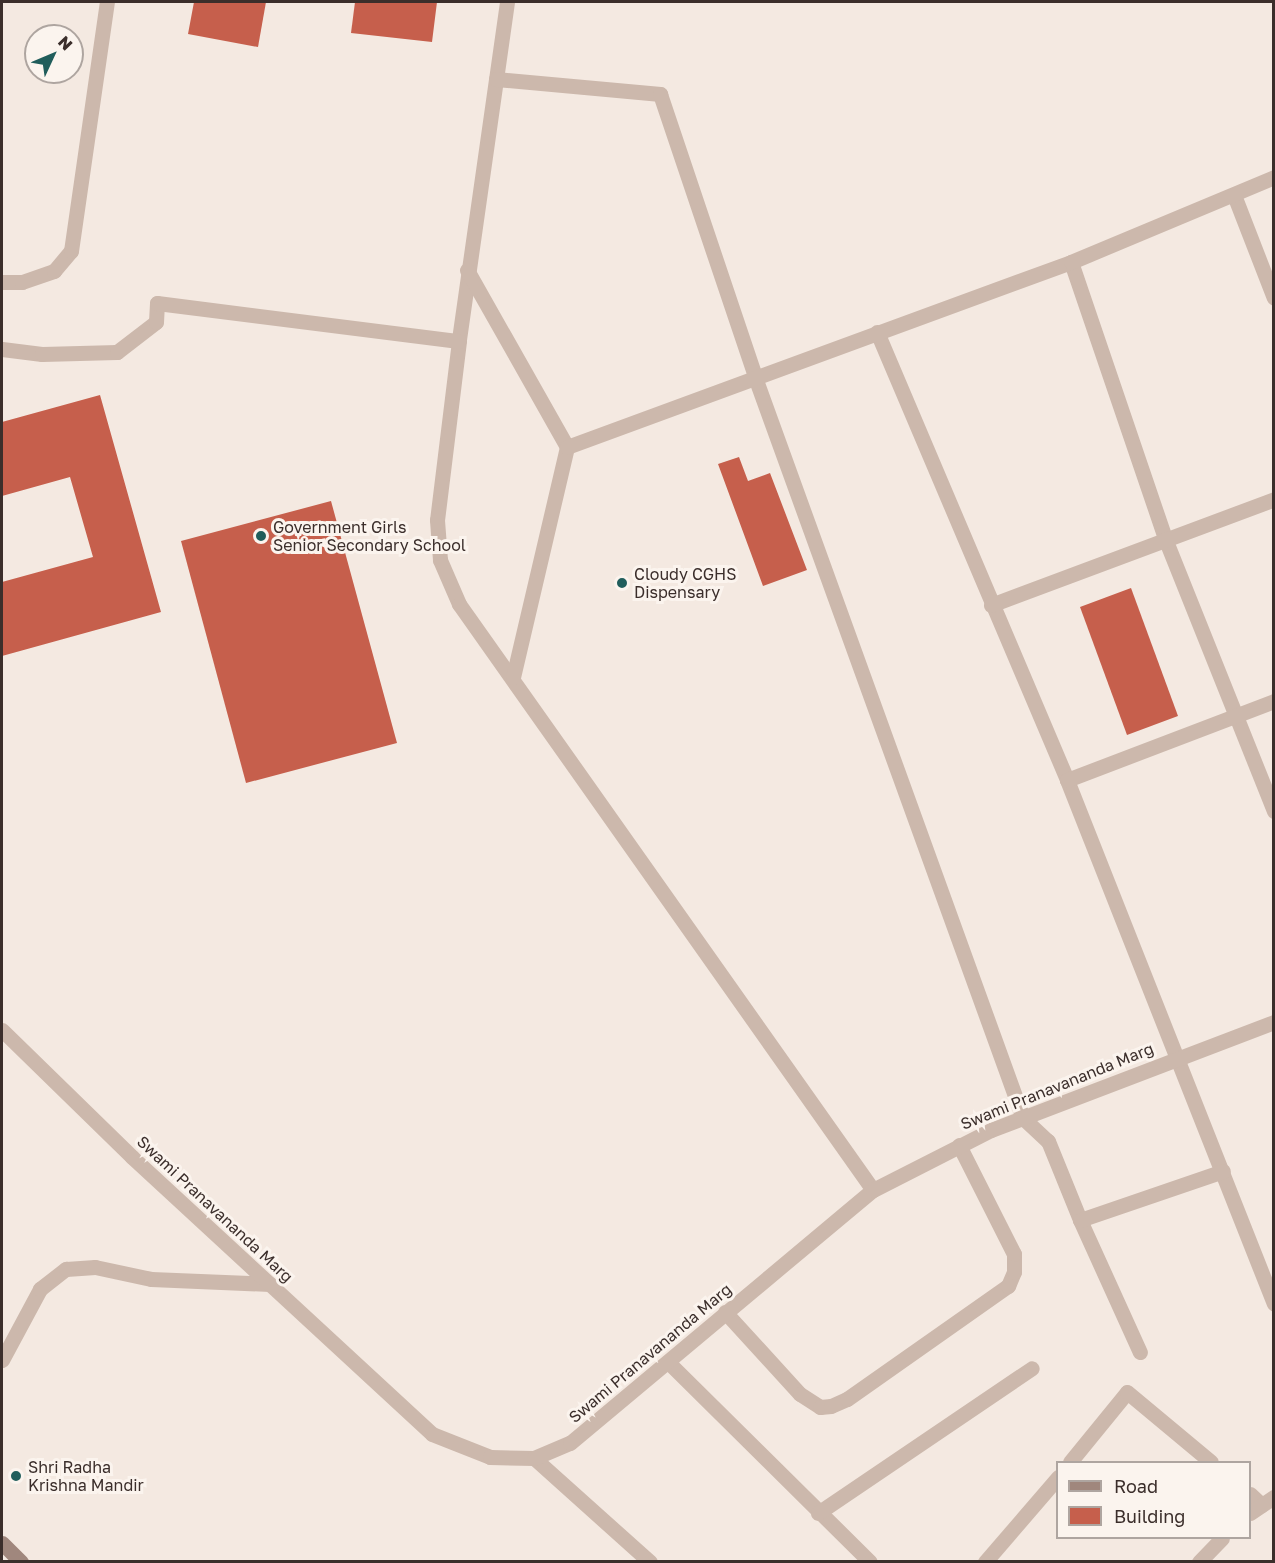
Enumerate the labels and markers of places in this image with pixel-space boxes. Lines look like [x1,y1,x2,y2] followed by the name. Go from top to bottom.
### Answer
[273,517,466,555] place label: Government Girls Senior Secondary School
[254,529,268,543] marker: Government Girls Senior Secondary School
[634,564,736,602] place label: Cloudy CGHS Dispensary
[615,576,629,590] marker: Cloudy CGHS Dispensary
[28,1457,144,1495] place label: Shri Radha Krishna Mandir
[9,1469,23,1483] marker: Shri Radha Krishna Mandir

